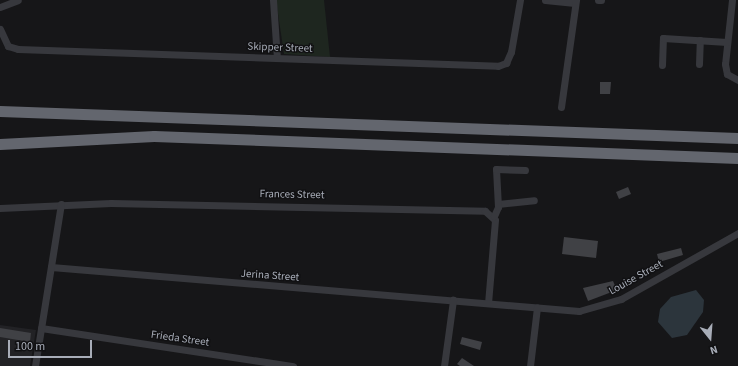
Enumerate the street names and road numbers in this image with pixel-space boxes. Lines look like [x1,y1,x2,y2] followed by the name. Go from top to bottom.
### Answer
[247,40,313,56] street label: Skipper Street
[259,188,325,202] street label: Frances Street
[607,258,665,298] street label: Louise Street
[240,267,300,285] street label: Jerina Street
[150,328,210,350] street label: Frieda Street

